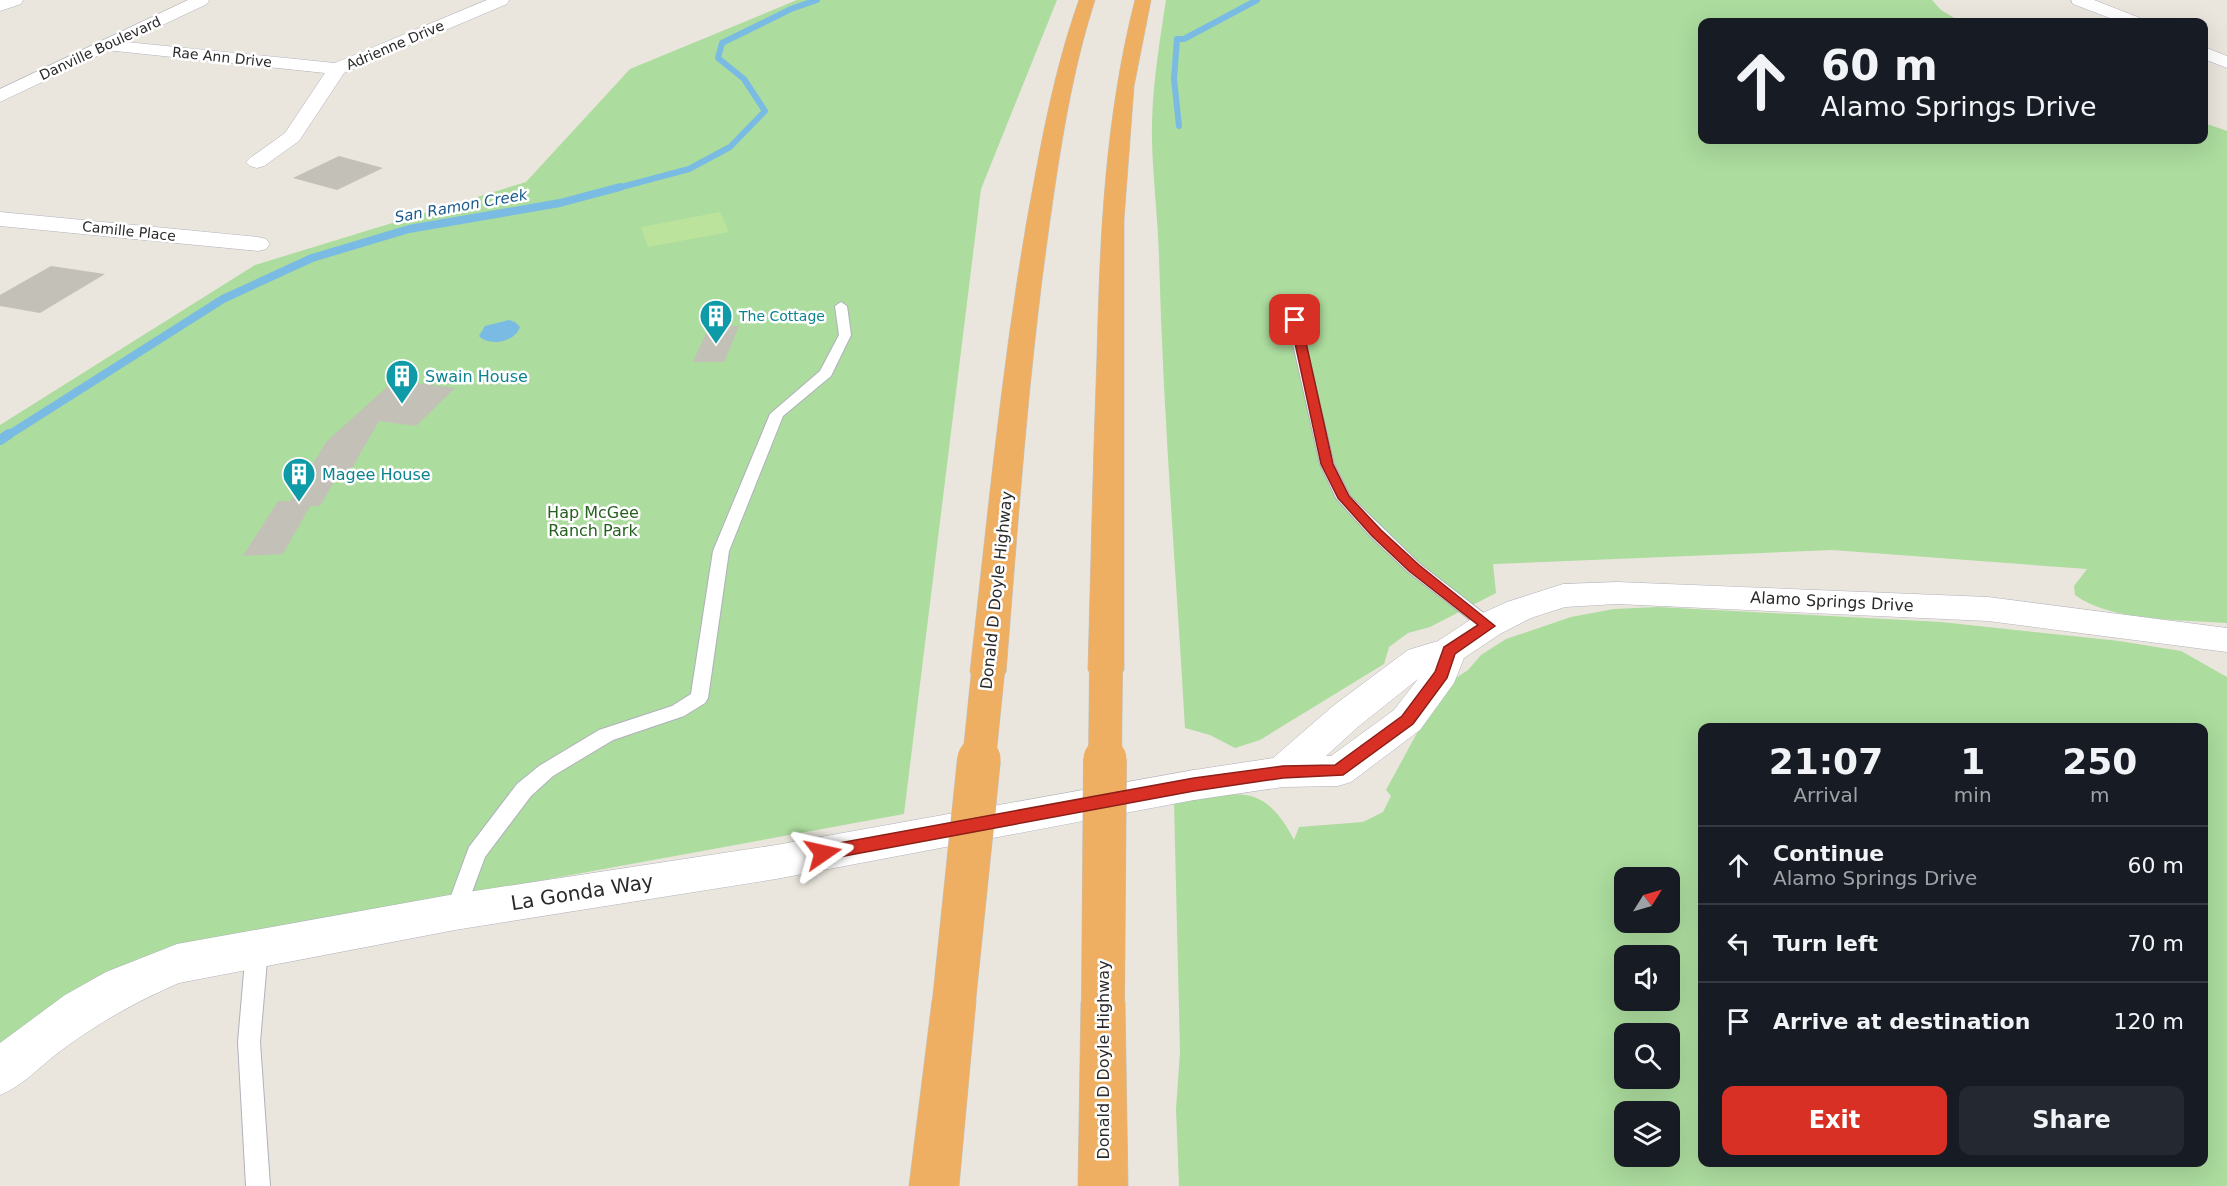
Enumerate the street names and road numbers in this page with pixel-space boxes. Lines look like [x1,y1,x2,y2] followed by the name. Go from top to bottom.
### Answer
[37,13,163,83] street label: Danville Boulevard
[344,17,446,73] street label: Adrienne Drive
[171,44,273,70] street label: Rae Ann Drive
[81,218,177,244] street label: Camille Place
[977,490,1016,690] street label: Donald D Doyle Highway
[1750,588,1914,615] street label: Alamo Springs Drive
[509,869,655,915] street label: La Gonda Way
[1094,960,1113,1160] street label: Donald D Doyle Highway

